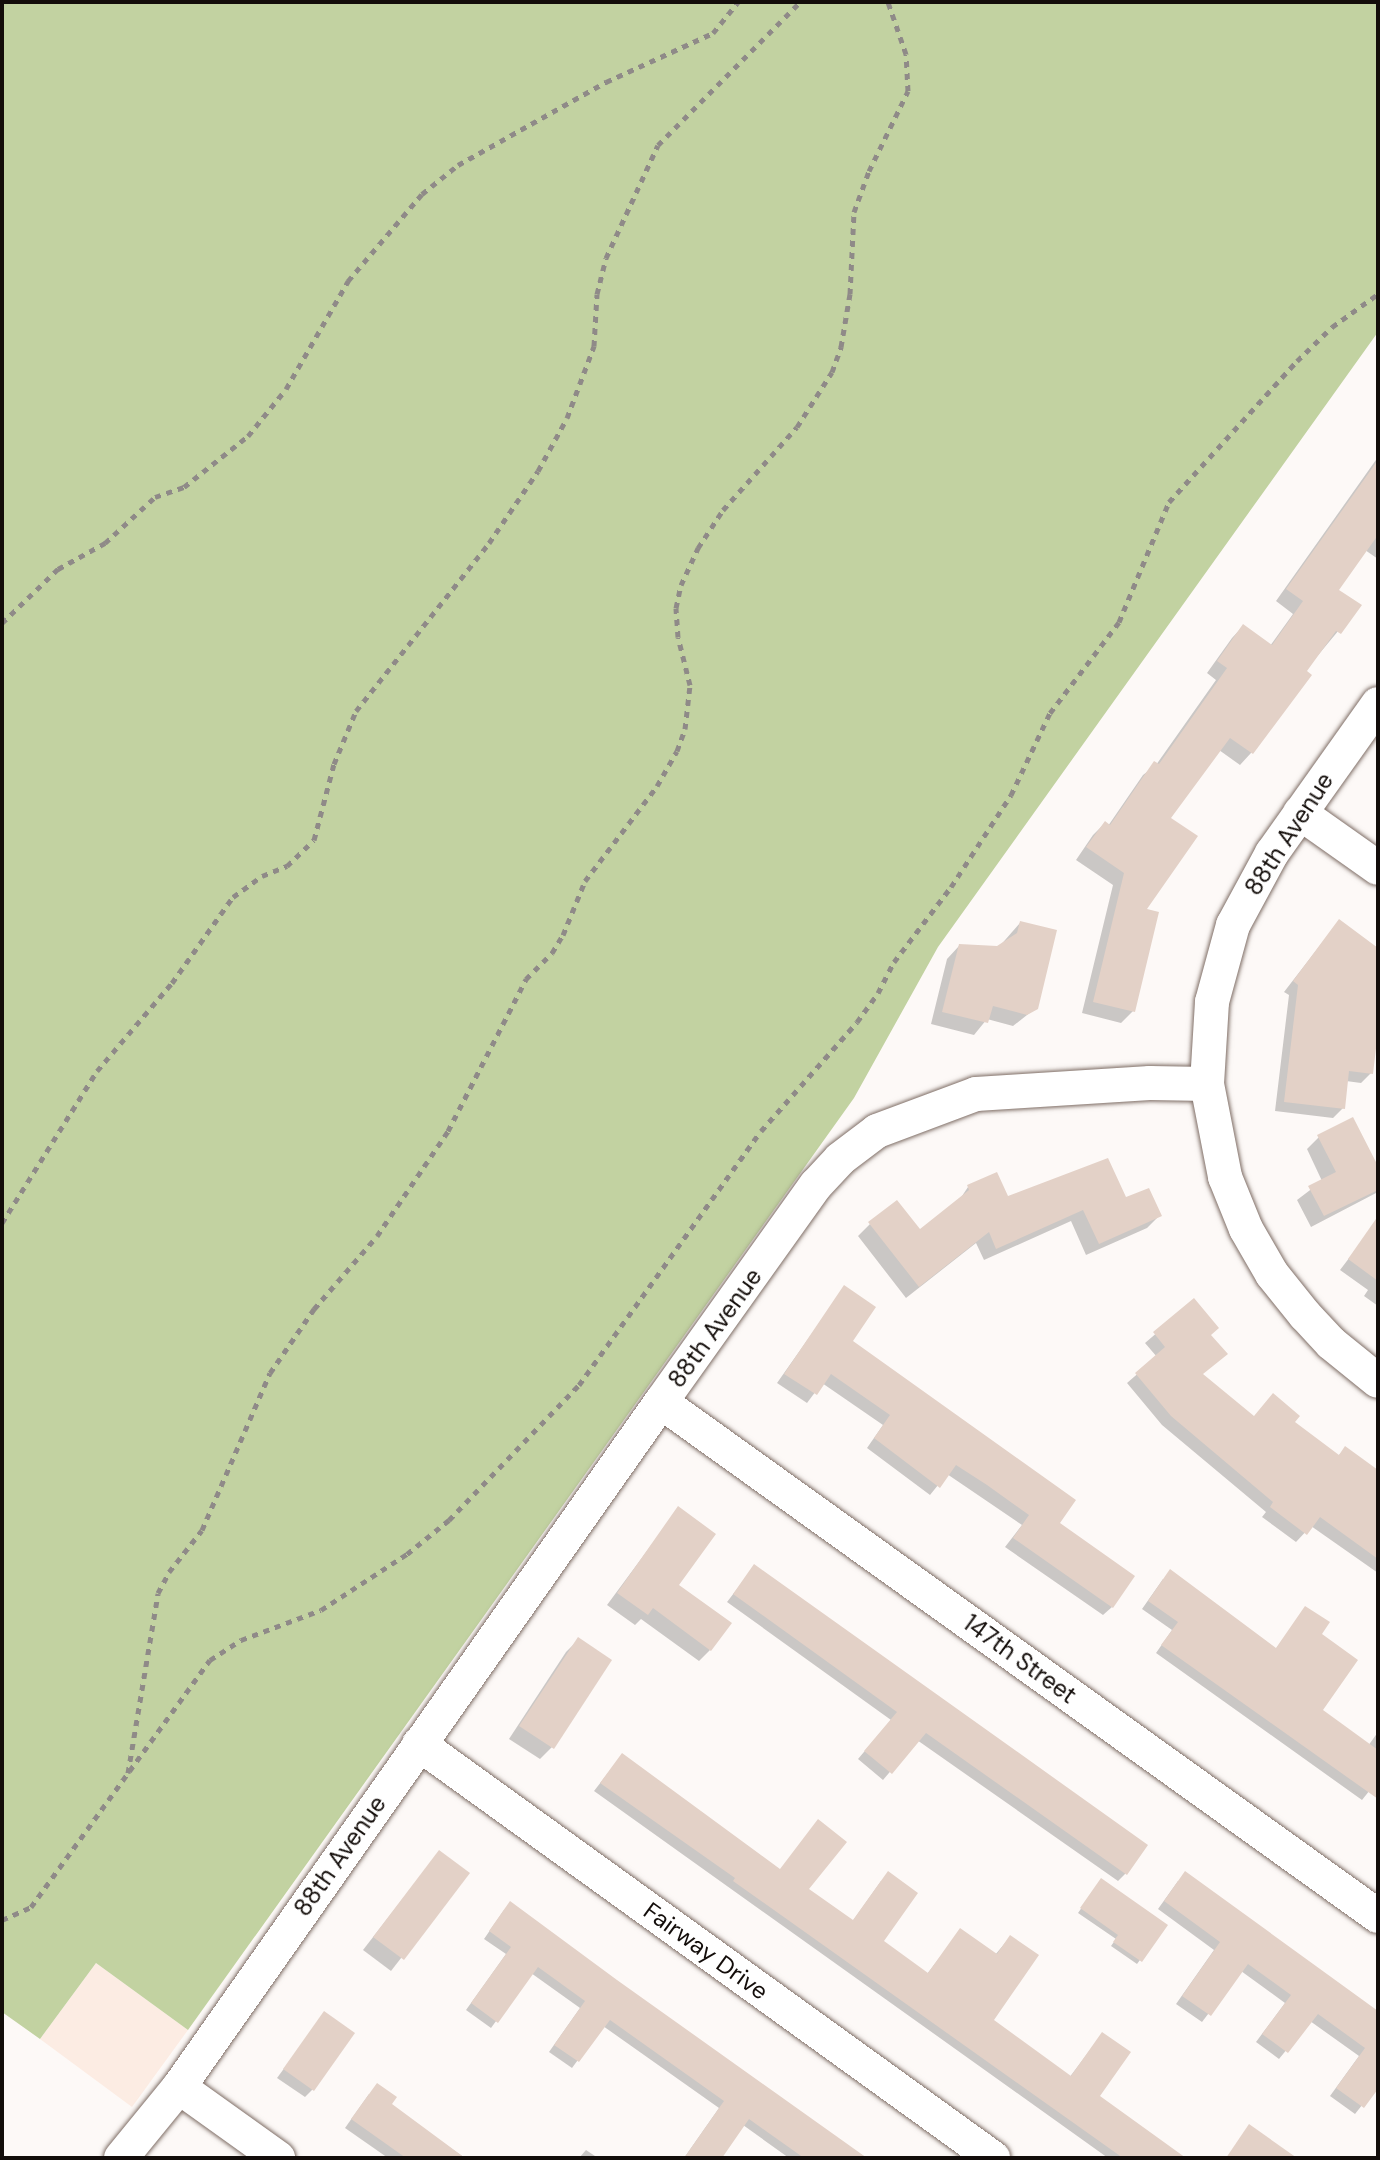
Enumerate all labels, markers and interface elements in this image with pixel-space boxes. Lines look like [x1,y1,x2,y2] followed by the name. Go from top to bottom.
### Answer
[1239,767,1339,901] street label: 88th Avenue
[662,1263,768,1393] street label: 88th Avenue
[958,1608,1082,1710] street label: 147th Street
[288,1790,392,1922] street label: 88th Avenue
[638,1896,774,2006] street label: Fairway Drive

